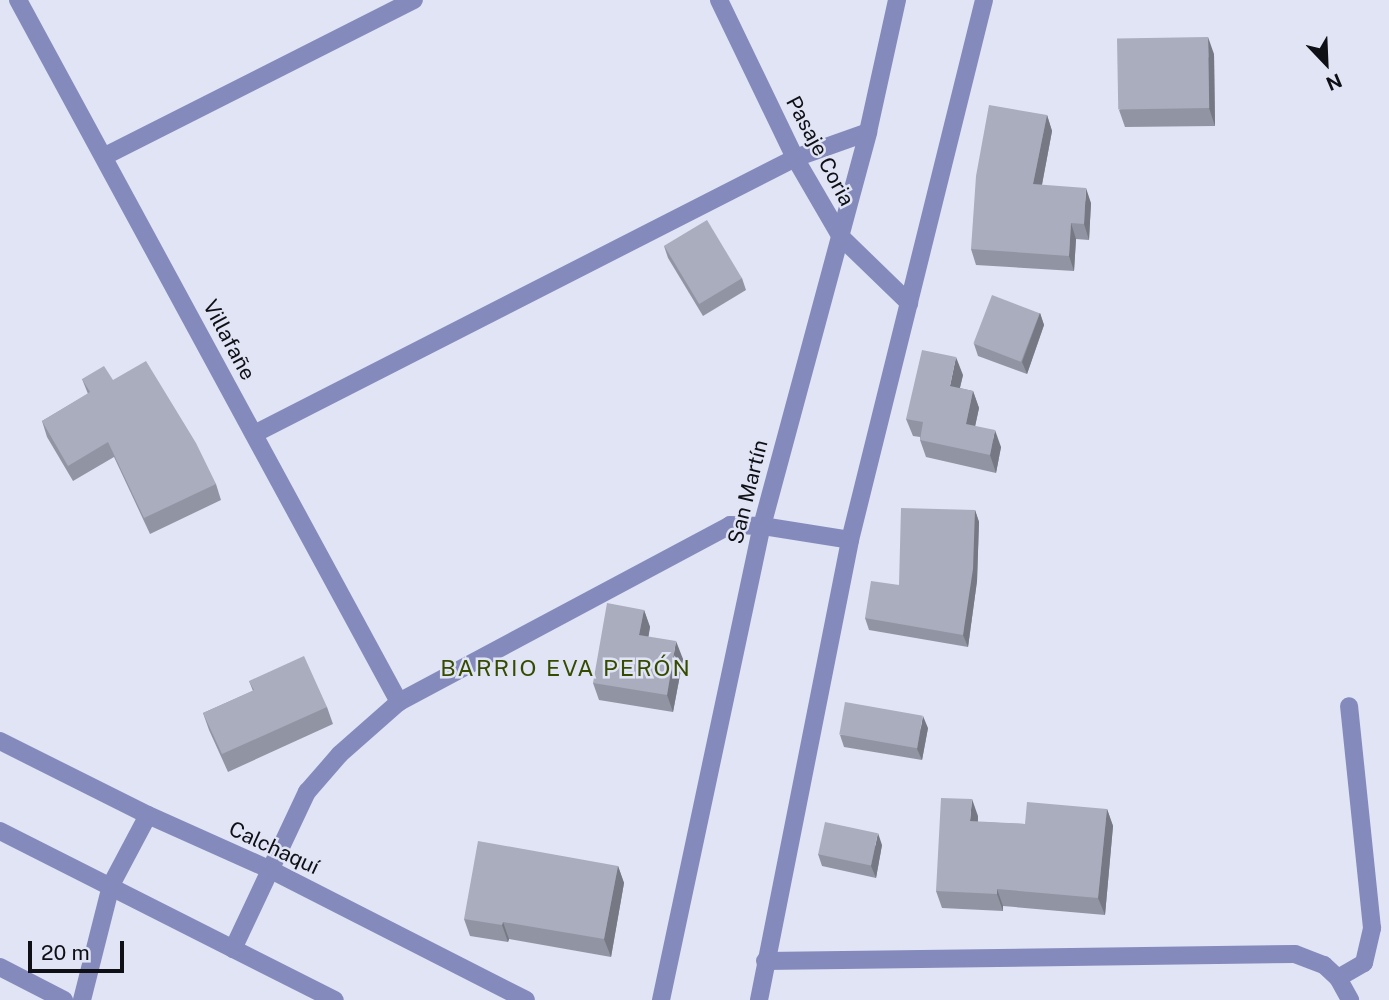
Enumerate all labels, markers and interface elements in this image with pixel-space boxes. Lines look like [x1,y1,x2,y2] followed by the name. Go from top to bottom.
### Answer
[1291,28,1361,98] north arrow
[1323,69,1345,95] text: N
[781,92,859,210] street label: Pasaje Coria
[197,296,261,384] street label: Villafañe
[723,437,773,547] street label: San Martín
[442,654,690,682] district label: BARRIO EVA PERÓN
[225,816,323,880] street label: Calchaquí
[32,926,128,970] scale bar
[41,940,90,965] text: 20 m

